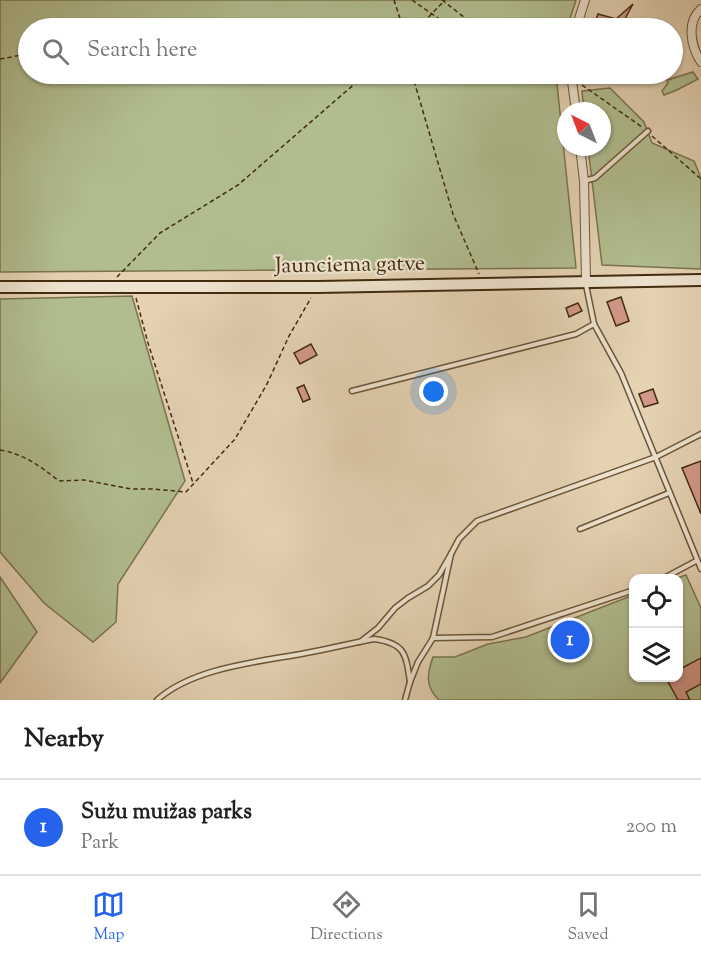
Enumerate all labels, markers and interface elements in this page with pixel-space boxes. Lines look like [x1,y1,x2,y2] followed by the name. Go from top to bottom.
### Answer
[18,18,683,84] search box
[39,35,72,68] icon: search
[87,35,197,67] text: Search here
[557,102,611,156] north arrow
[274,249,425,283] street label: Jaunciema gatve
[419,377,448,406] your location
[629,574,683,682] map controls
[629,574,683,628] button: locate
[550,618,590,662] pin: 1
[629,628,683,682] button: layers
[24,721,104,758] text: Nearby
[81,797,252,829] text: Sužu muižas parks
[40,813,47,842] text: 1
[626,813,677,842] text: 200 m
[81,829,119,858] text: Park
[92,888,125,947] tab: Map
[310,888,383,947] tab: Directions
[567,888,609,947] tab: Saved

